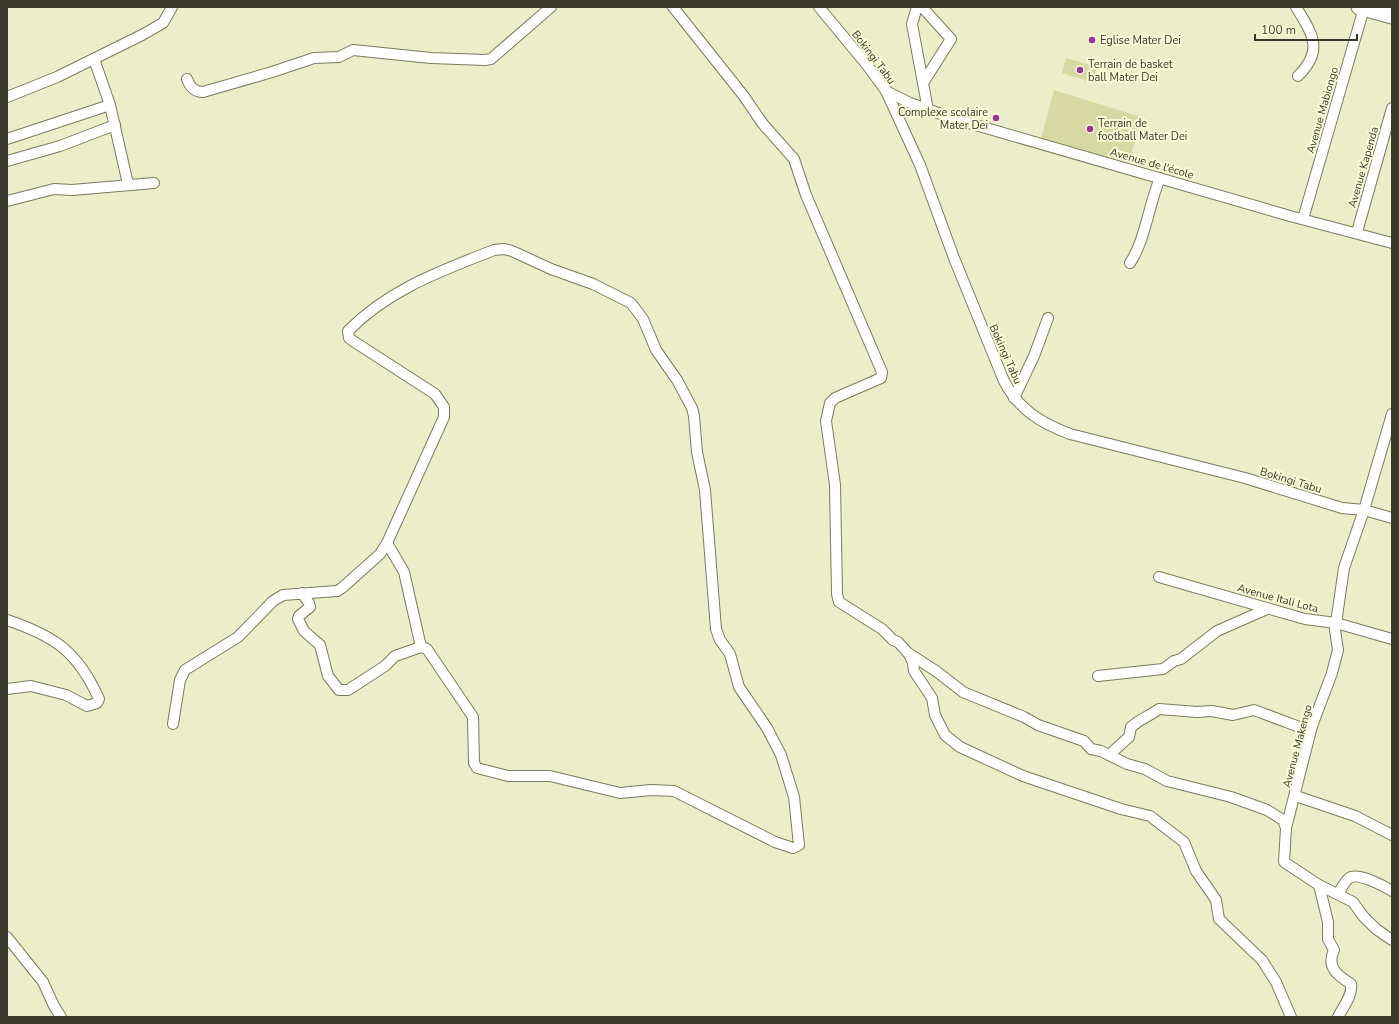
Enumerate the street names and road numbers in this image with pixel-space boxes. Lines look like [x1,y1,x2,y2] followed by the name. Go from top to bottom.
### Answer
[848,27,899,87] street label: Bokingi Tabu
[1303,65,1342,155] street label: Avenue Mabiongo
[1345,125,1382,209] street label: Avenue Kapenda
[1108,144,1196,183] street label: Avenue de l'école
[986,322,1025,386] street label: Bokingi Tabu
[1258,464,1324,497] street label: Bokingi Tabu
[1236,580,1320,617] street label: Avenue Itali Lota
[1279,703,1316,789] street label: Avenue Makengo

